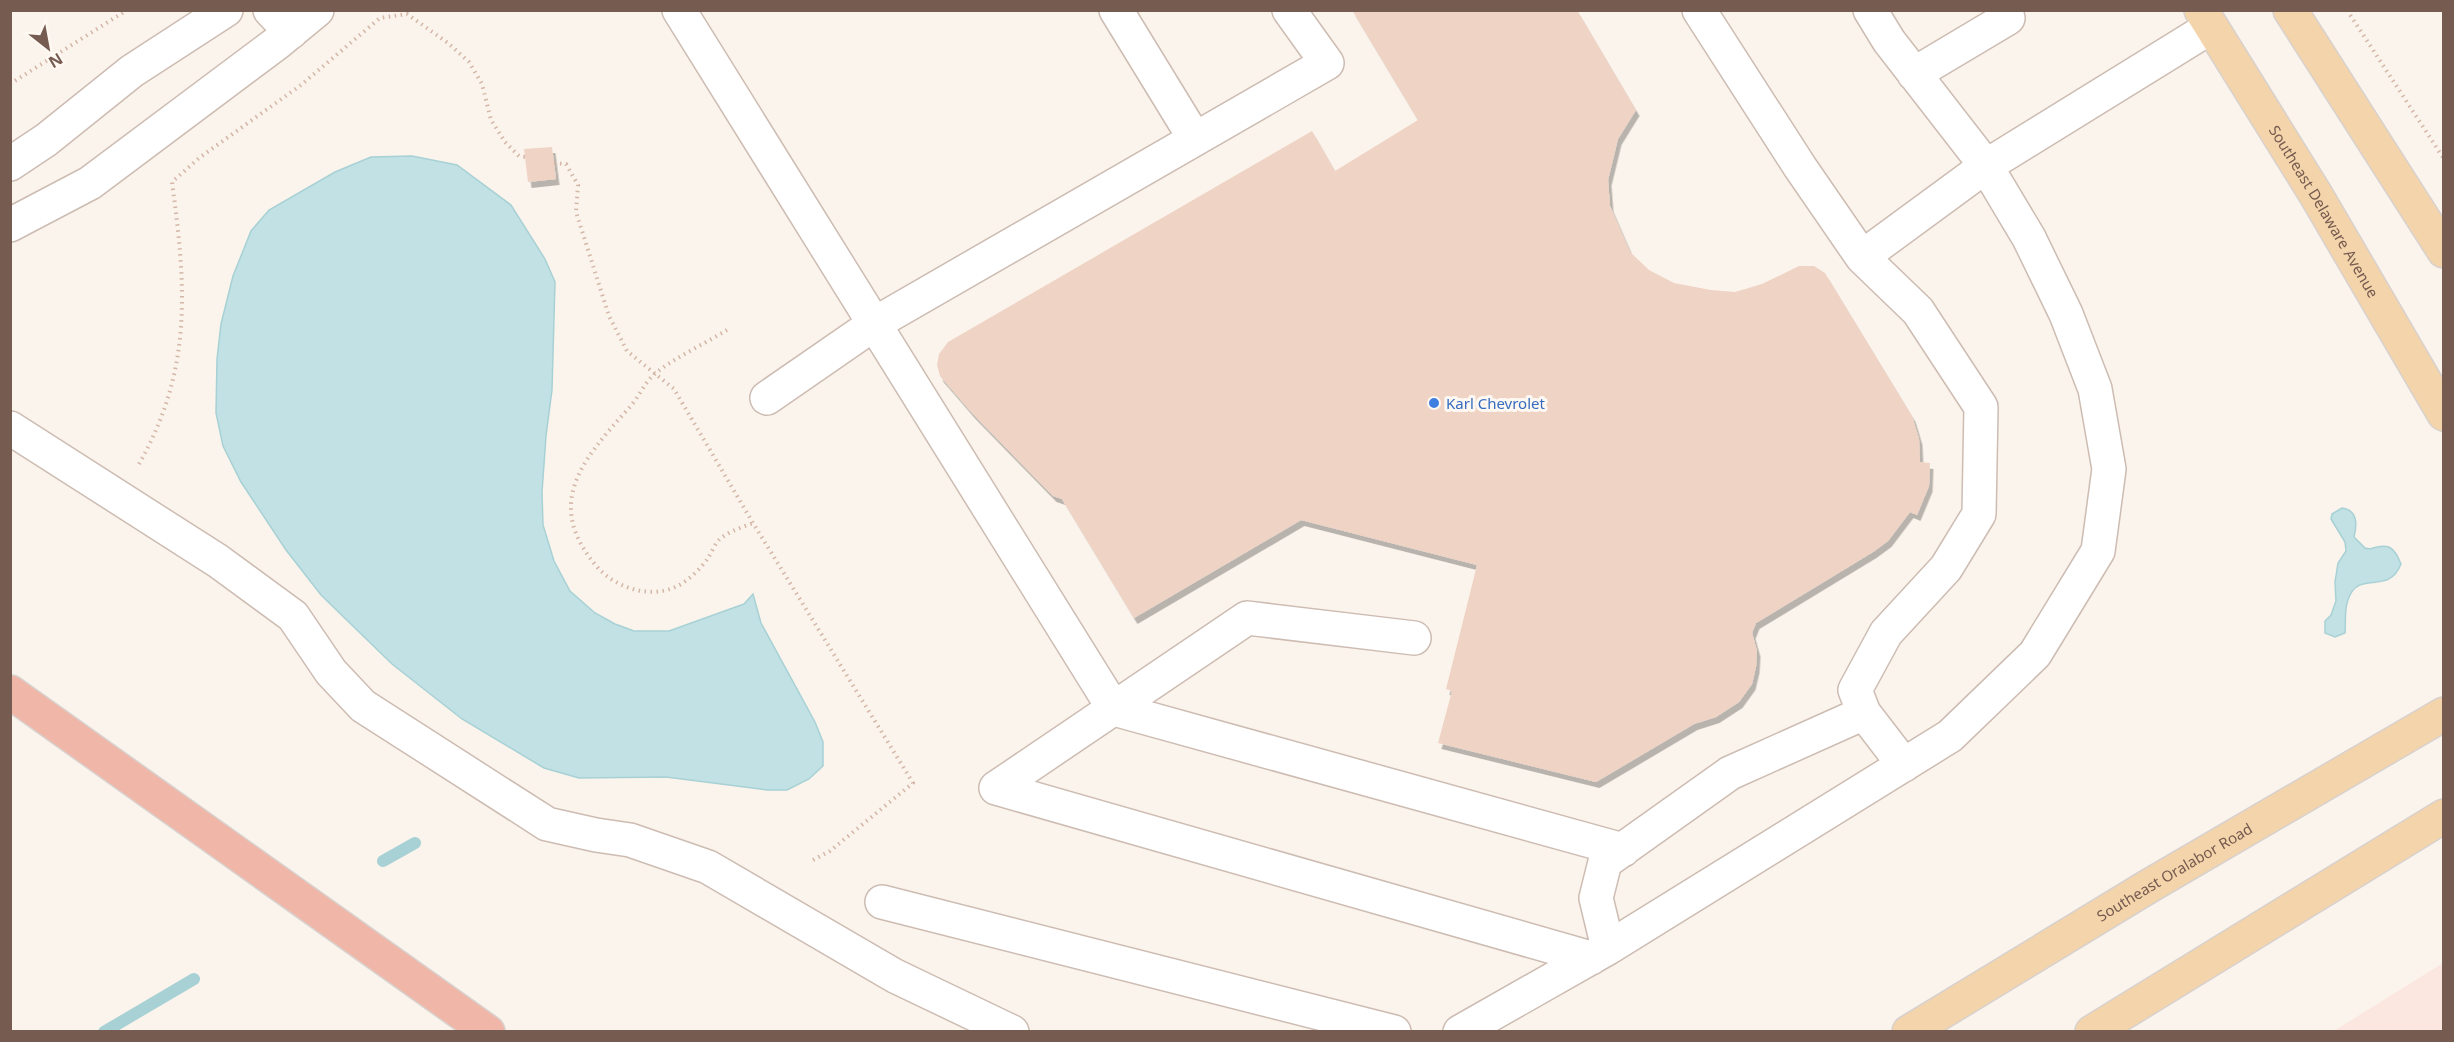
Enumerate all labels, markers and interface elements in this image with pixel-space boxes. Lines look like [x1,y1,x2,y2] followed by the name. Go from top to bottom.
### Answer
[18,18,78,78] north arrow
[44,48,67,74] text: N
[2265,121,2384,301] street label: Southeast Delaware Avenue
[1446,393,1545,413] place label: Karl Chevrolet
[1427,396,1441,410] marker: Karl Chevrolet
[2093,818,2256,926] street label: Southeast Oralabor Road

